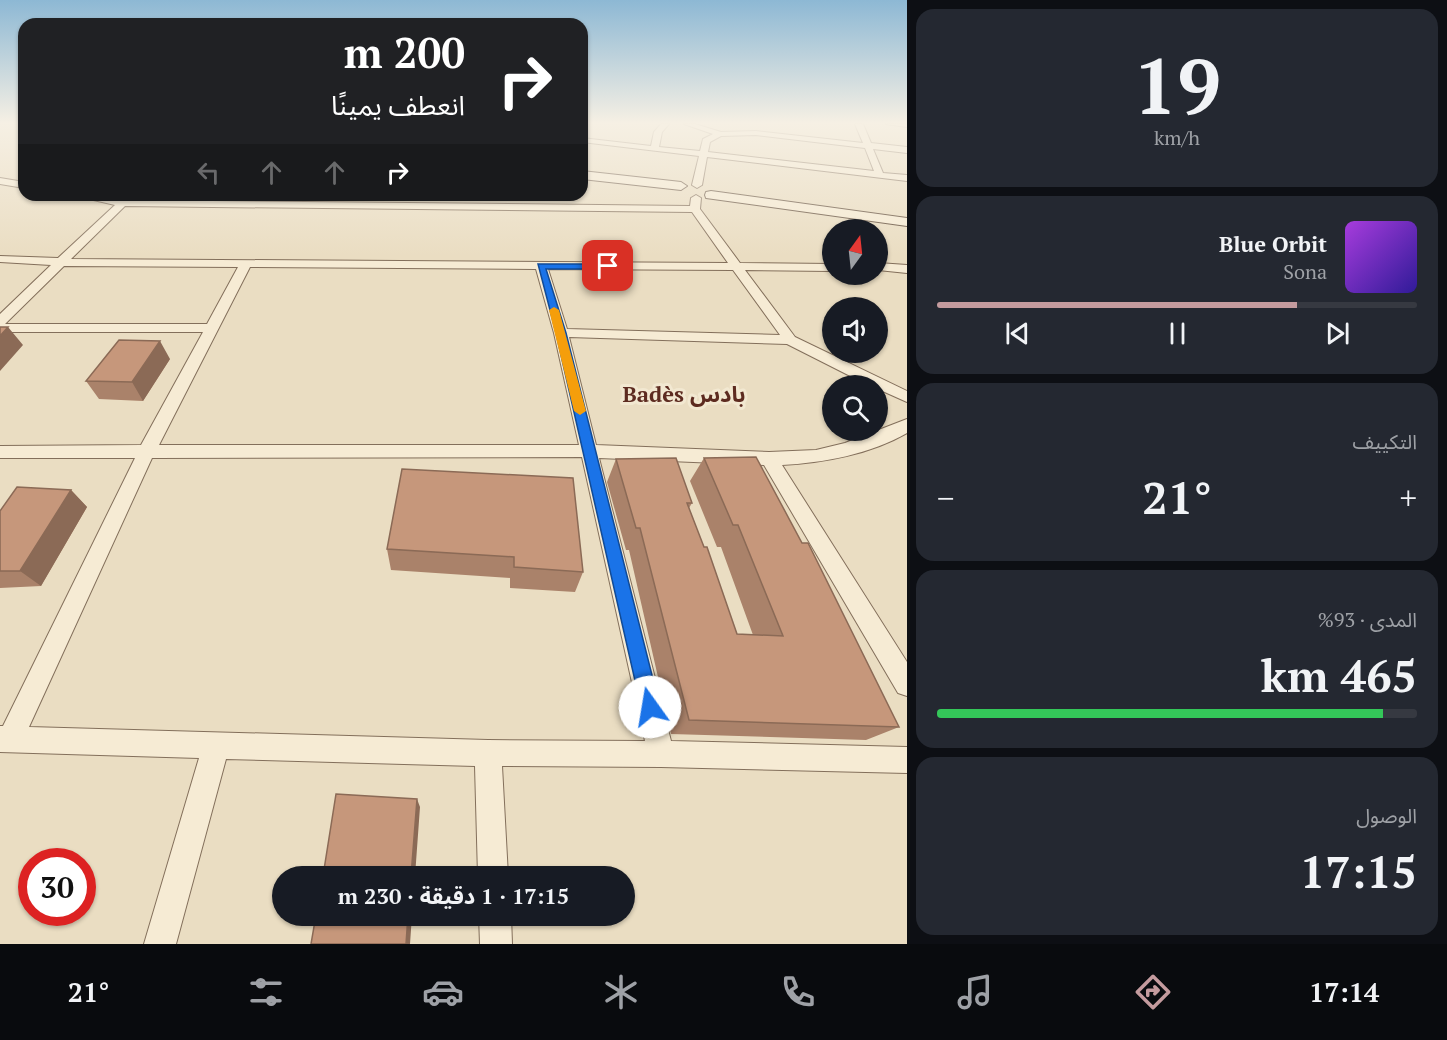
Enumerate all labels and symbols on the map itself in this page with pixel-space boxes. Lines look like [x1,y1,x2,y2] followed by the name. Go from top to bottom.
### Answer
[822,219,888,285] north arrow
[582,240,633,291] pin
[623,379,745,408] district label: Badès بادس
[618,675,682,739] position arrow
[18,848,96,926] speed limit sign: 30

